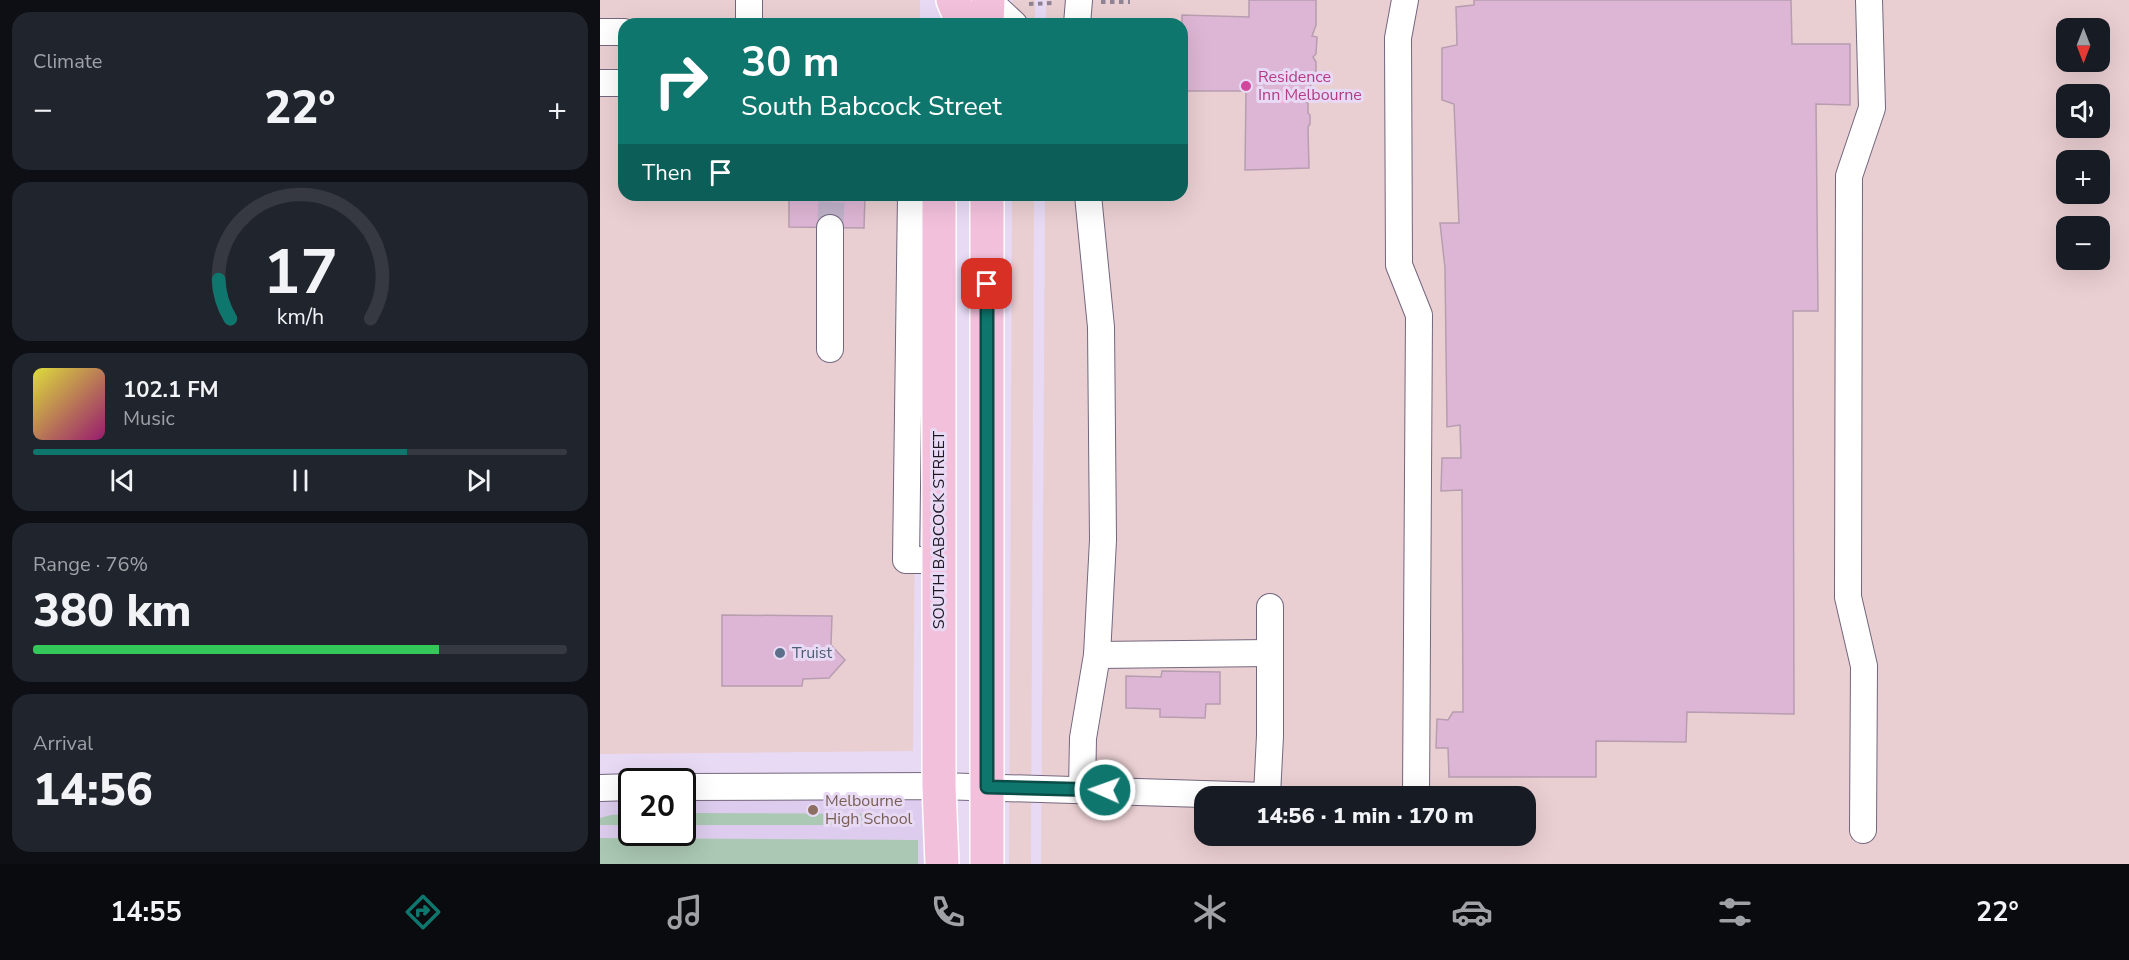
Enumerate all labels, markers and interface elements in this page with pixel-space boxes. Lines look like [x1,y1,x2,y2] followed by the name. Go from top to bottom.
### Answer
[2056,18,2110,72] north arrow
[2056,18,2110,270] map controls
[741,34,840,91] text: 30 m
[642,42,720,120] icon: right
[33,48,102,75] text: Climate
[1258,66,1362,106] place label: Residence Inn Melbourne
[264,78,336,139] text: 22°
[1239,79,1253,93] marker: Residence Inn Melbourne
[2056,84,2110,138] button: sound
[33,87,53,132] text: −
[547,87,567,132] text: +
[741,88,1002,125] text: South Babcock Street
[2056,150,2110,204] button: +
[704,156,737,189] icon: arrive
[642,158,692,188] text: Then
[2056,216,2110,270] button: −
[263,230,337,315] text: 17
[961,258,1012,309] pin
[970,267,1003,300] icon: arrive
[276,302,324,332] text: km/h
[123,375,219,405] text: 102.1 FM
[123,405,175,432] text: Music
[928,430,950,629] street label: SOUTH BABCOCK STREET
[106,464,139,497] icon: previous
[284,464,317,497] icon: pause
[462,464,495,497] icon: next
[33,551,148,578] text: Range · 76%
[33,581,192,642] text: 380 km
[792,642,832,664] place label: Truist
[773,646,787,660] marker: Truist
[33,730,93,757] text: Arrival
[1073,758,1137,822] position arrow
[33,760,153,821] text: 14:56
[618,768,696,846] speed limit sign: 20
[825,790,913,830] place label: Melbourne High School
[1256,801,1474,831] text: 14:56 · 1 min · 170 m
[806,803,820,817] marker: Melbourne High School
[402,891,444,933] icon: directions
[664,891,706,933] icon: music
[927,891,969,933] icon: phone
[1189,891,1231,933] icon: climate
[1451,891,1493,933] icon: car
[1714,891,1756,933] icon: filters
[110,894,182,931] text: 14:55
[1976,894,2019,931] text: 22°

